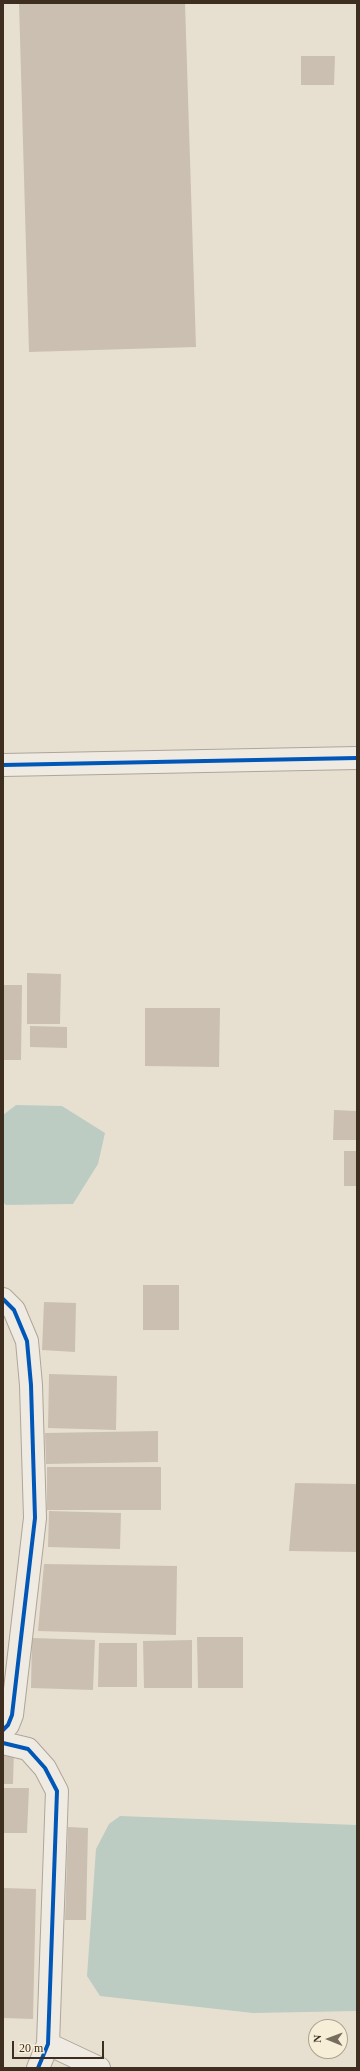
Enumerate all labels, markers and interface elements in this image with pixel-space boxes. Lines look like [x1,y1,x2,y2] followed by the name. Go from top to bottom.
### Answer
[308,2019,348,2059] north arrow
[14,2033,106,2059] scale bar
[311,2035,323,2043] text: N
[19,2041,43,2055] text: 20 m

